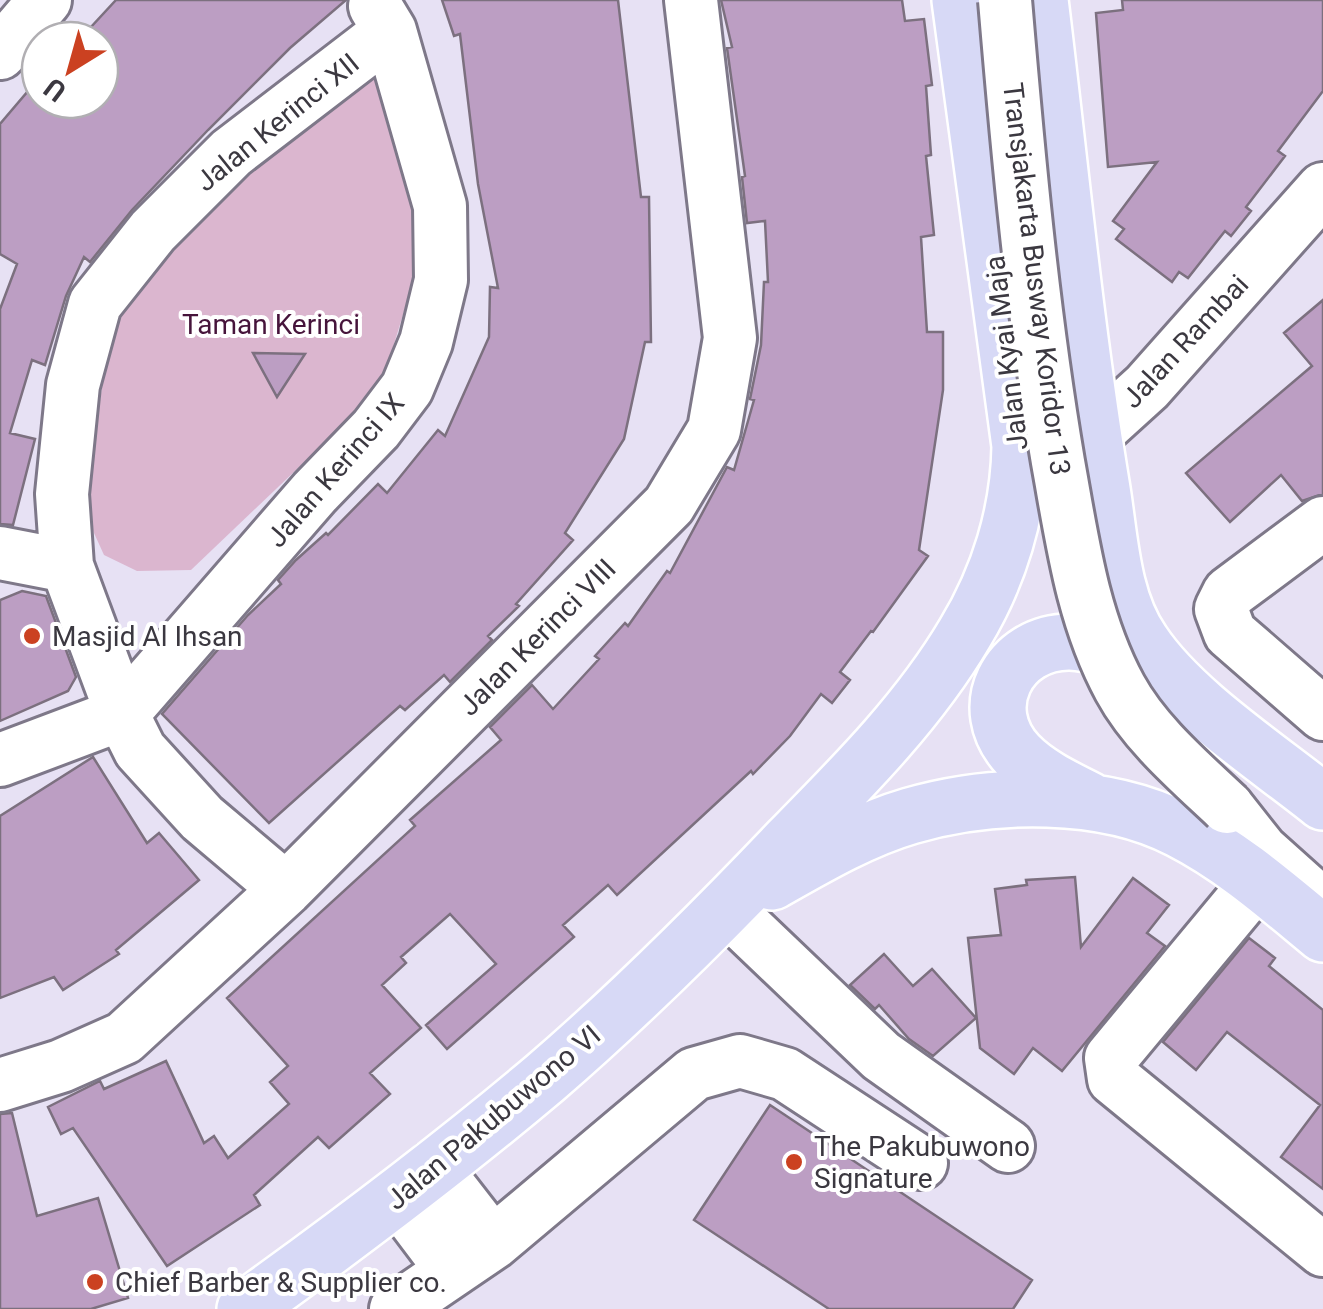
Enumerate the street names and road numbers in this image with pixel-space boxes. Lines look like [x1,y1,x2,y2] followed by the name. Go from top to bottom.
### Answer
[189,47,365,198] street label: Jalan Kerinci XII
[996,81,1077,477] street label: Transjakarta Busway Koridor 13
[978,254,1035,452] street label: Jalan Kyai Maja
[1115,268,1255,415] street label: Jalan Rambai
[260,387,411,554] street label: Jalan Kerinci IX
[452,552,623,723] street label: Jalan Kerinci VIII
[379,1018,607,1217] street label: Jalan Pakubuwono VI

